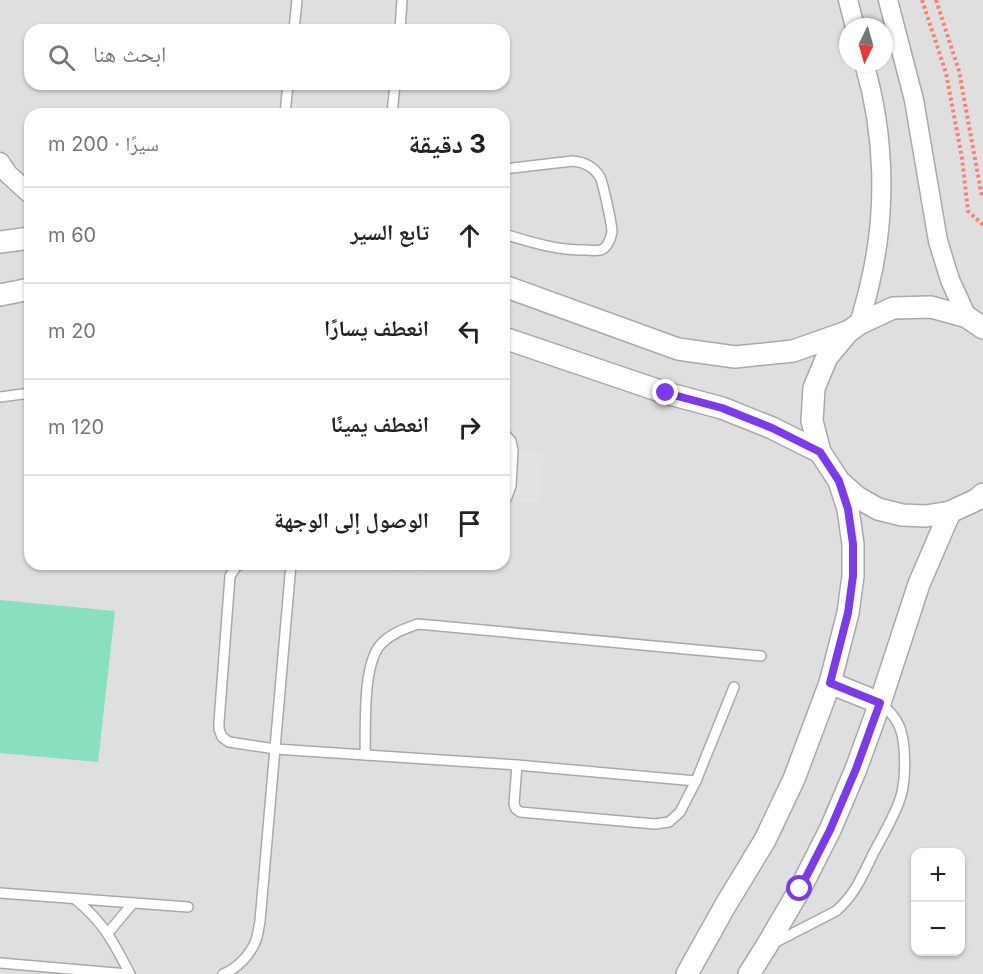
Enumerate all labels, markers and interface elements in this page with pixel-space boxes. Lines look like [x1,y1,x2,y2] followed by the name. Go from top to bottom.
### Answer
[839,18,893,72] north arrow
[24,24,510,90] search box
[45,41,78,74] icon: search
[93,41,166,67] text: ابحث هنا
[408,128,486,159] text: 3 دقيقة
[48,132,159,156] text: سيرًا · 200 m
[350,219,429,245] text: تابع السير
[453,219,486,252] icon: ahead
[48,223,96,247] text: 60 m
[324,315,429,341] text: انعطف يسارًا
[453,315,486,348] icon: left
[48,319,96,343] text: 20 m
[652,379,678,405] route end
[330,411,429,437] text: انعطف يمينًا
[453,411,486,444] icon: right
[48,415,104,439] text: 120 m
[274,507,429,533] text: الوصول إلى الوجهة
[453,507,486,540] icon: arrive
[911,848,965,956] map controls
[911,848,965,902] button: +
[786,875,812,901] route start
[911,902,965,956] button: −

